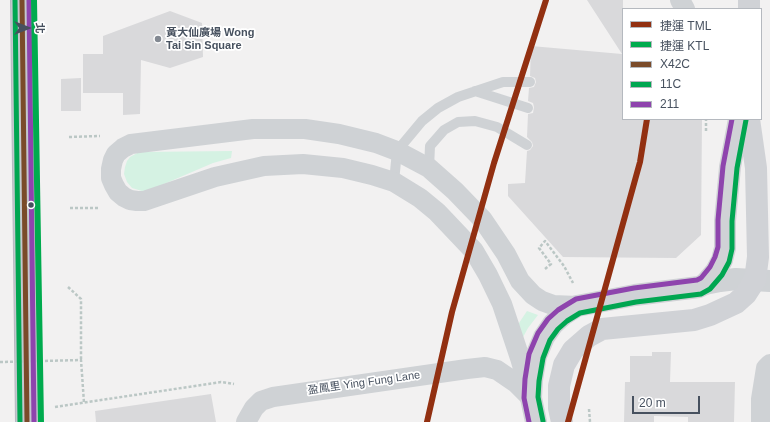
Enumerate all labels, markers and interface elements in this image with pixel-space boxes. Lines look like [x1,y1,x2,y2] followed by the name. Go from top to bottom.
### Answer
[8,8,48,48] north arrow
[622,8,762,120] legend
[660,19,711,33] text: 捷運 TML
[34,23,46,34] text: 北
[166,26,254,52] place label: 黃大仙廣場 Wong Tai Sin Square
[153,34,163,44] marker: 黃大仙廣場 Wong Tai Sin Square
[660,39,709,53] text: 捷運 KTL
[660,57,690,71] text: X42C
[660,77,681,91] text: 11C
[660,97,679,111] text: 211
[26,200,36,210] unlabelled marker
[307,369,421,397] street label: 盈鳳里 Ying Fung Lane
[634,388,702,414] scale bar
[639,396,666,410] text: 20 m

